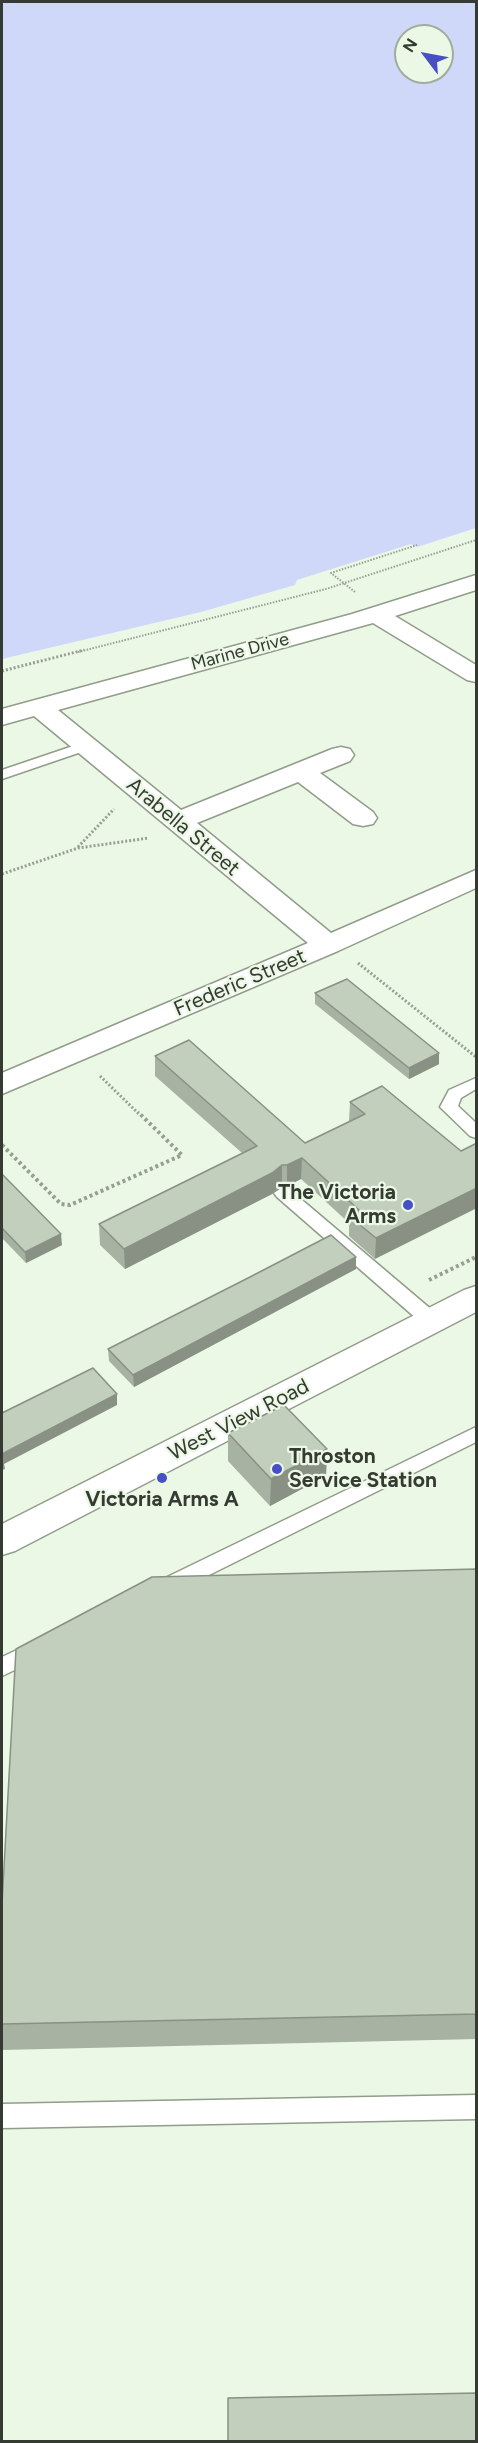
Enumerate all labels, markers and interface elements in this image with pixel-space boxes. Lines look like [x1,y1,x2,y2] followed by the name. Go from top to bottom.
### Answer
[394,24,454,84] north arrow
[399,35,421,56] text: N
[189,629,291,675] street label: Marine Drive
[121,772,245,882] street label: Arabella Street
[170,944,310,1022] street label: Frederic Street
[278,1180,396,1230] place label: The Victoria Arms
[401,1198,415,1212] marker: The Victoria Arms
[165,1374,313,1466] street label: West View Road
[289,1444,437,1494] place label: Throston Service Station
[270,1462,284,1476] marker: Throston Service Station
[155,1471,169,1485] marker: Victoria Arms A
[85,1487,239,1513] place label: Victoria Arms A

